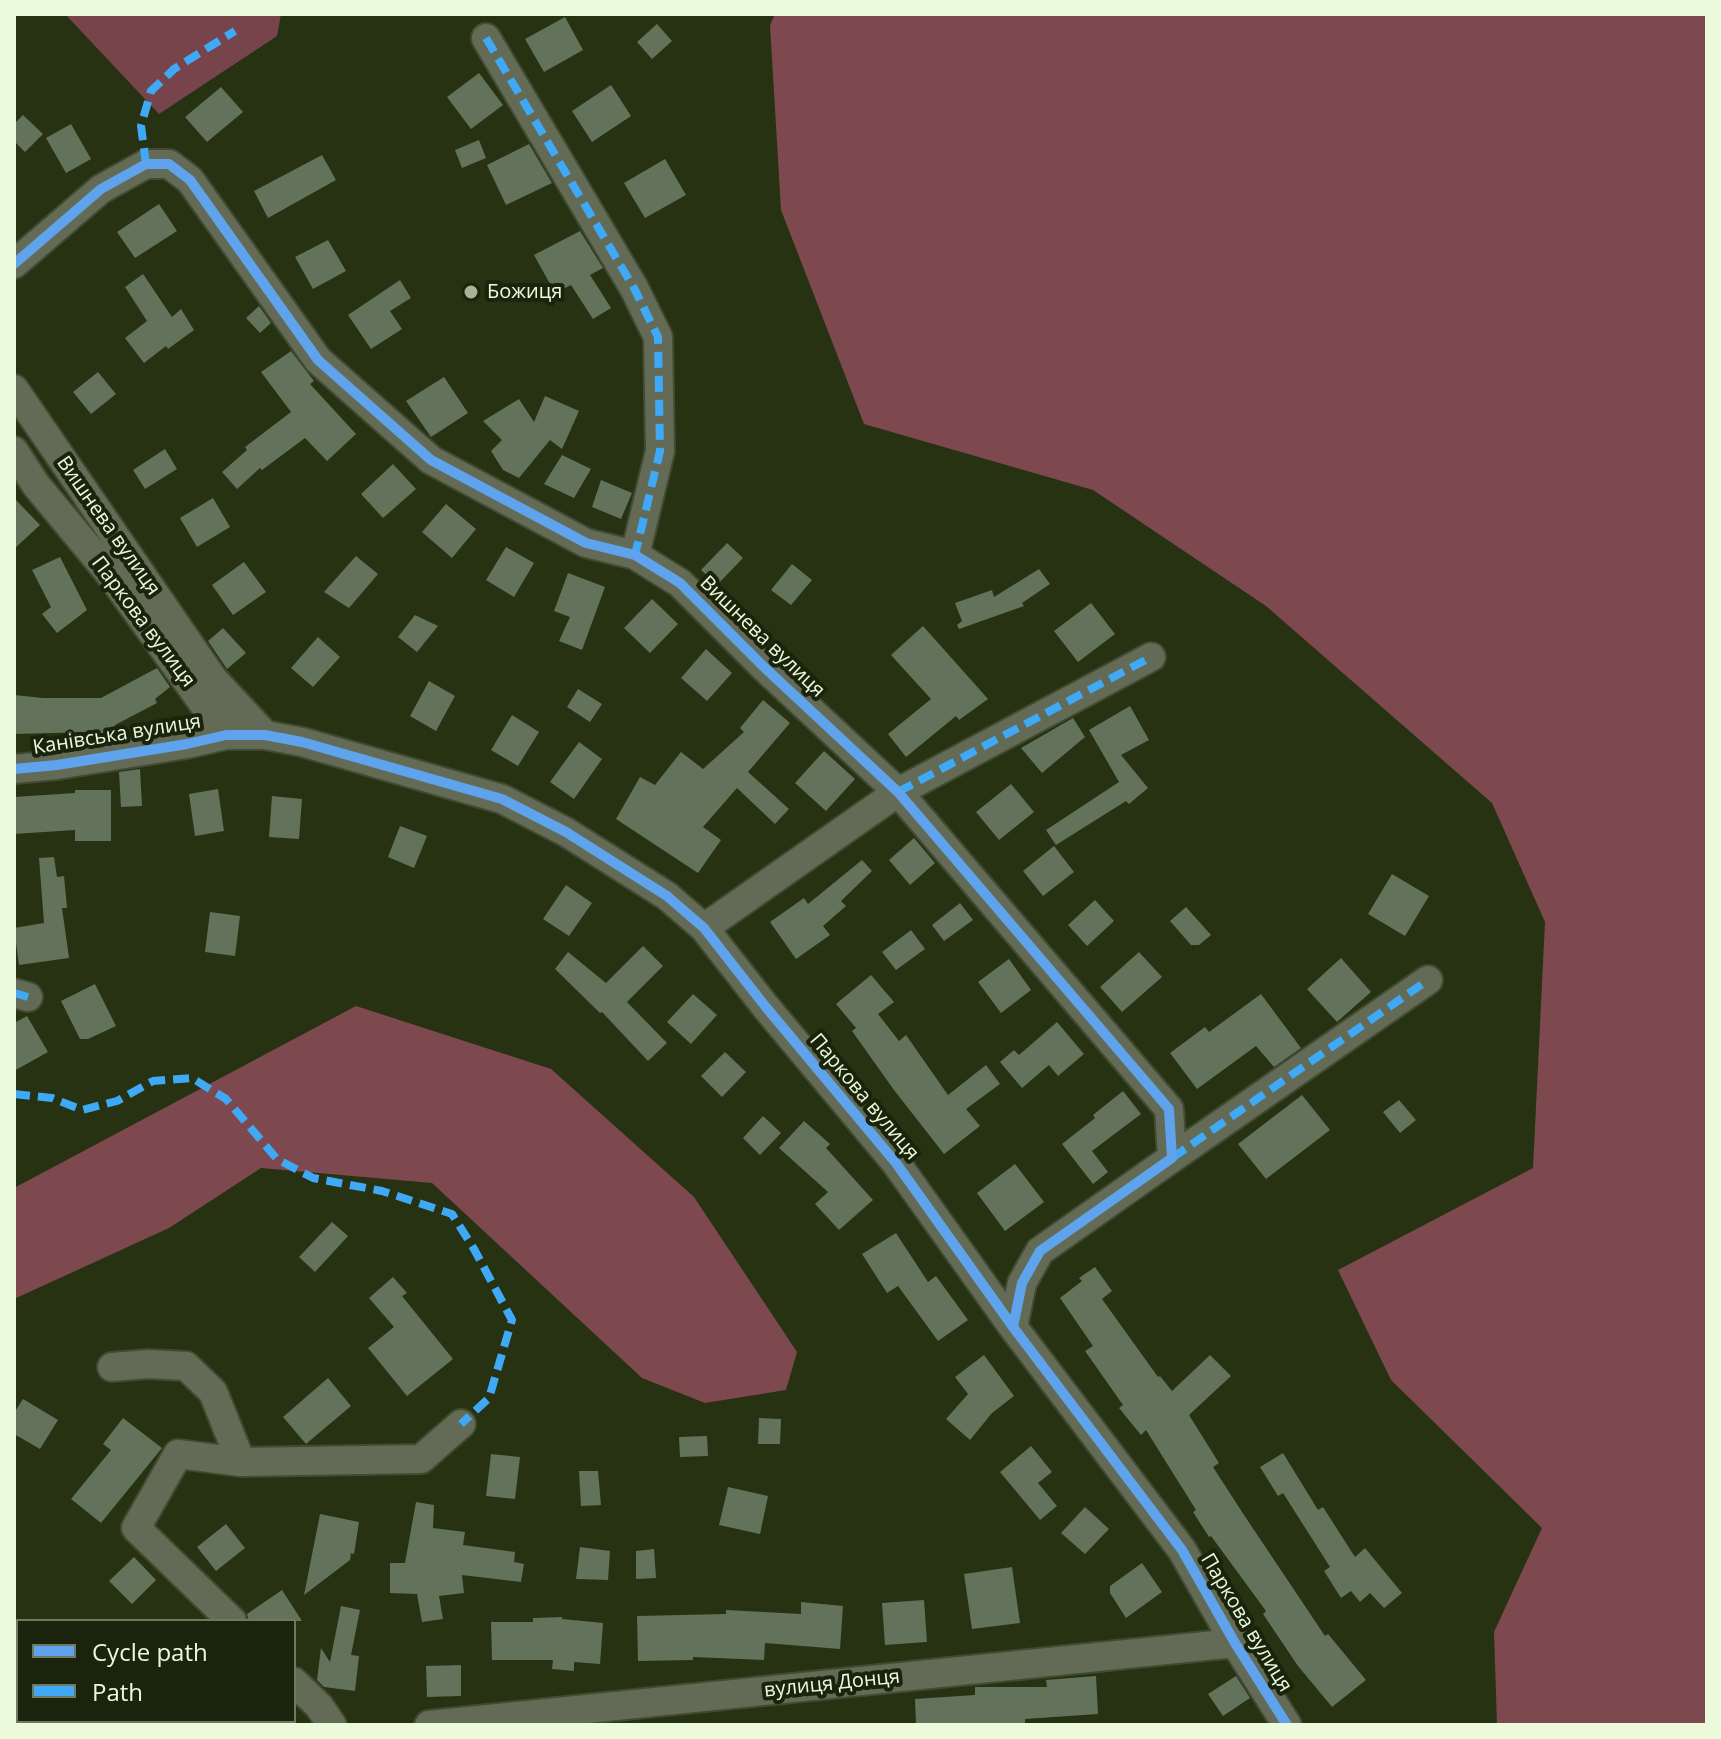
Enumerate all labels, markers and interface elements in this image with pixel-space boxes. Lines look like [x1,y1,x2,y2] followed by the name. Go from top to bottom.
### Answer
[487,280,562,304] place label: Божиця
[462,283,480,301] marker: Божиця
[51,452,165,600] street label: Вишнева вулиця
[86,552,200,692] street label: Паркова вулиця
[695,571,829,703] street label: Вишнева вулиця
[31,710,203,760] street label: Канівська вулиця
[804,1029,924,1165] street label: Паркова вулиця
[1195,1549,1297,1697] street label: Паркова вулиця
[16,1619,296,1723] legend
[92,1635,208,1668] text: Cycle path
[763,1665,901,1703] street label: вулиця Донця
[92,1675,143,1708] text: Path

